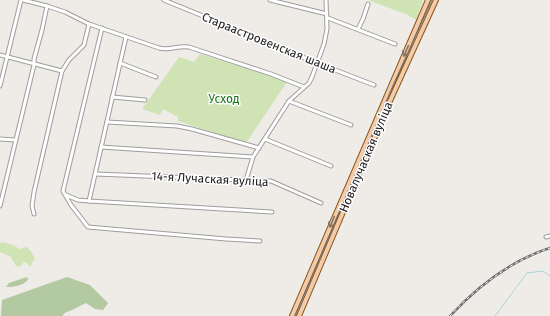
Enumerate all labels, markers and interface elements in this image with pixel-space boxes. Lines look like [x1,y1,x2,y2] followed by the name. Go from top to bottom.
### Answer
[200,10,338,76] street label: Стараастровенская шаша
[402,45,409,57] one-way arrow
[208,92,240,106] park label: Усход
[336,100,396,214] street label: Новалучаская вуліца
[151,169,269,189] street label: 14-я Лучаская вуліца
[328,216,335,228] one-way arrow

